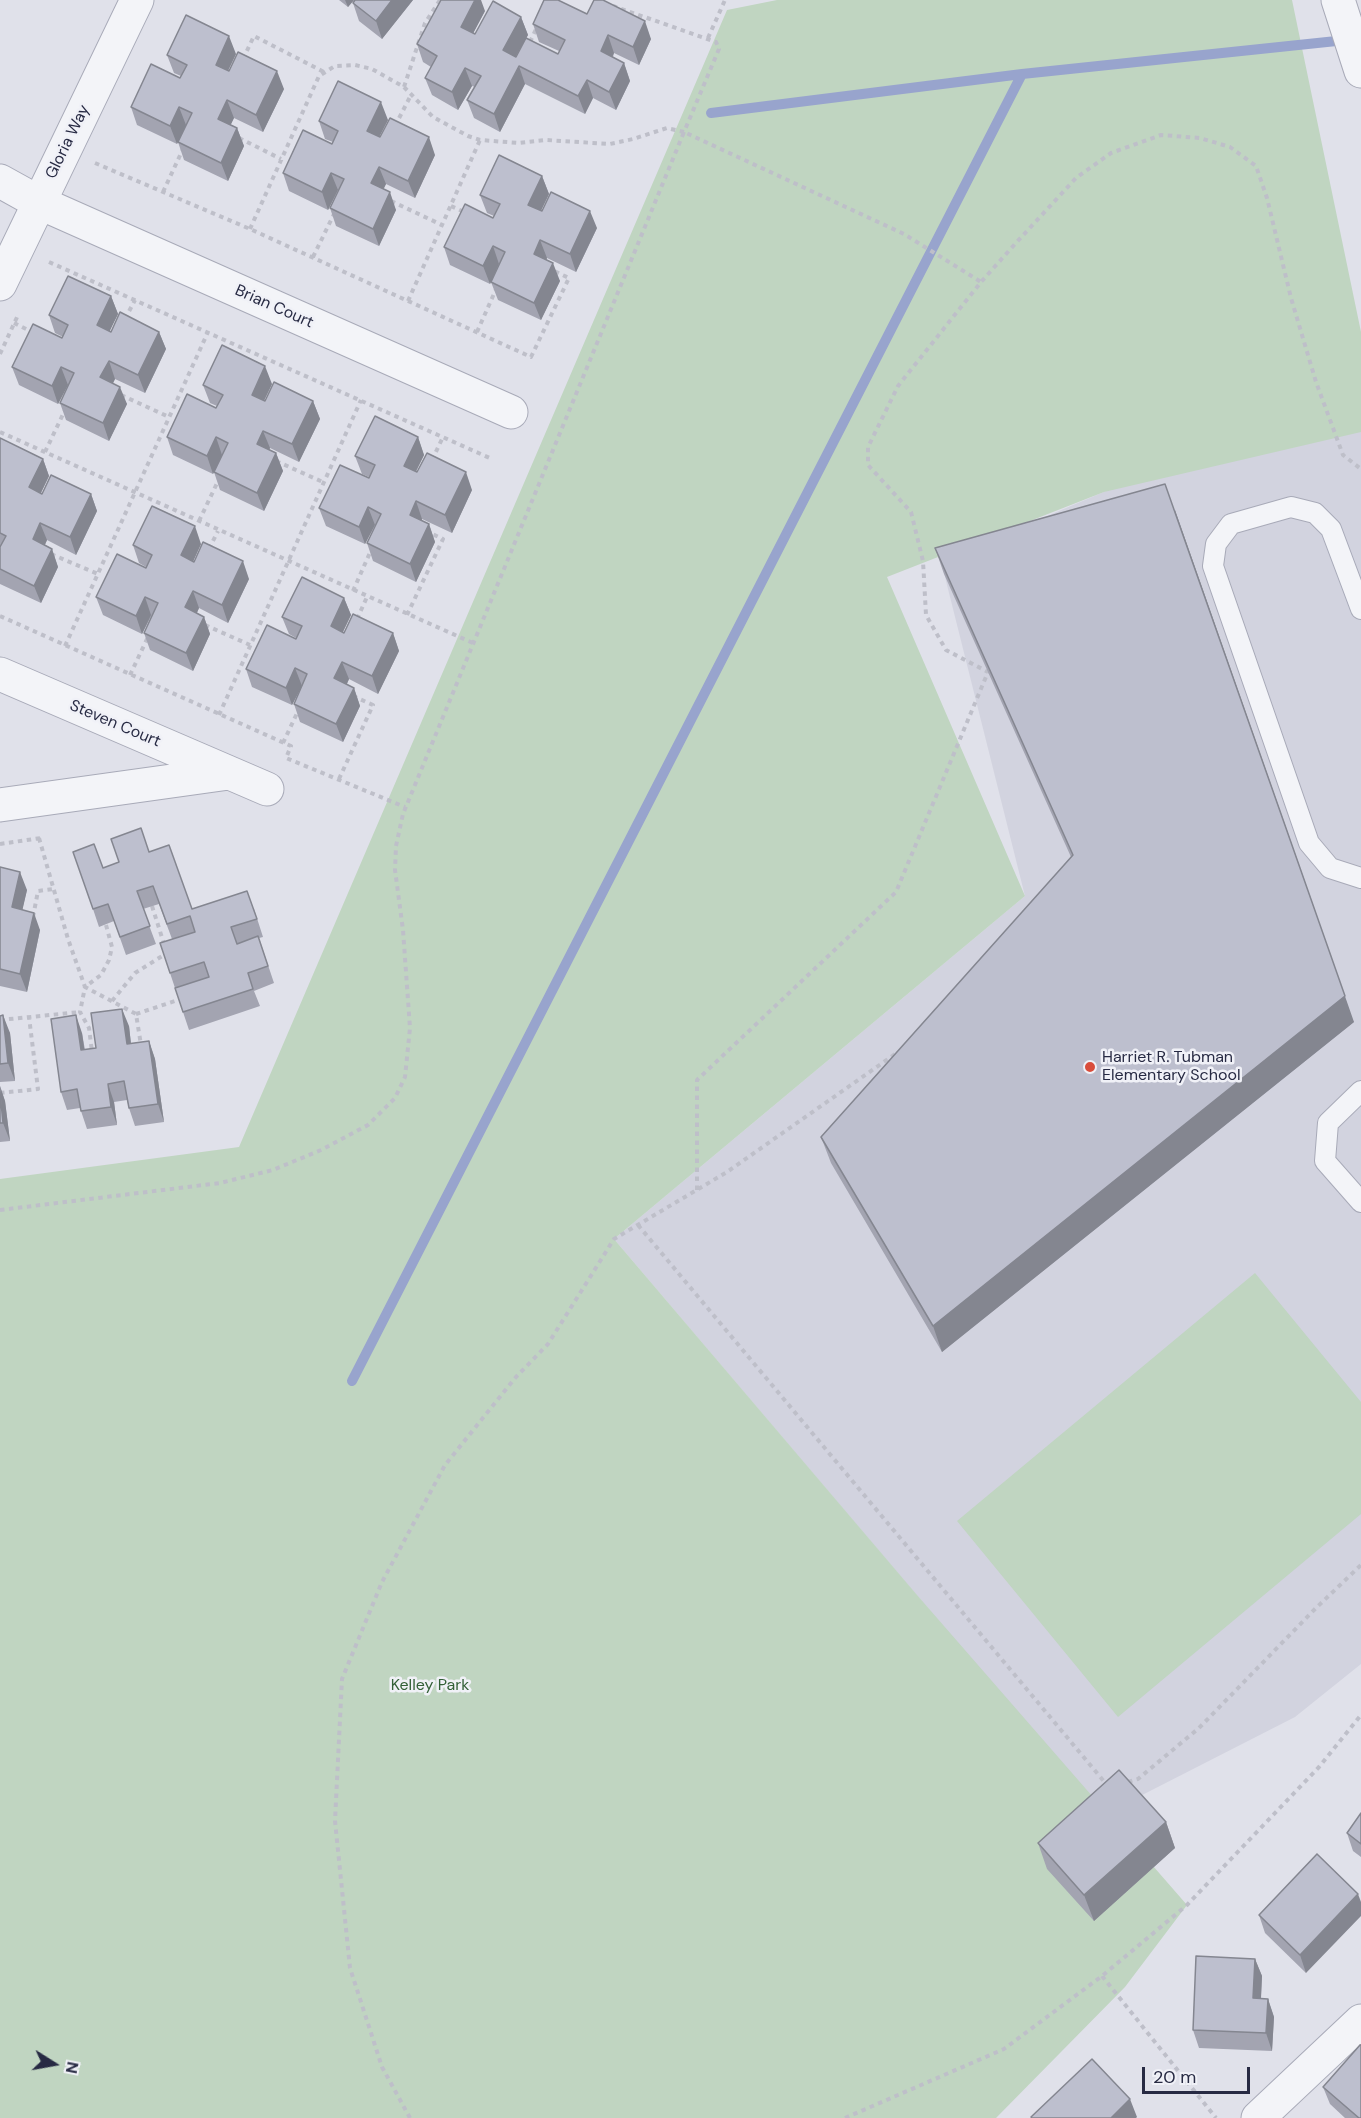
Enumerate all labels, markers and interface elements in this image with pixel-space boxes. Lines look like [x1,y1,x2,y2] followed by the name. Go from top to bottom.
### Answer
[42,102,94,182] street label: Gloria Way
[232,281,316,333] street label: Brian Court
[67,696,163,752] street label: Steven Court
[1102,1048,1240,1086] place label: Harriet R. Tubman Elementary School
[1083,1060,1097,1074] marker: Harriet R. Tubman Elementary School
[391,1676,469,1696] park label: Kelley Park
[24,2034,84,2094] north arrow
[1145,2055,1253,2093] scale bar
[61,2060,84,2075] text: N
[1153,2065,1196,2089] text: 20 m

